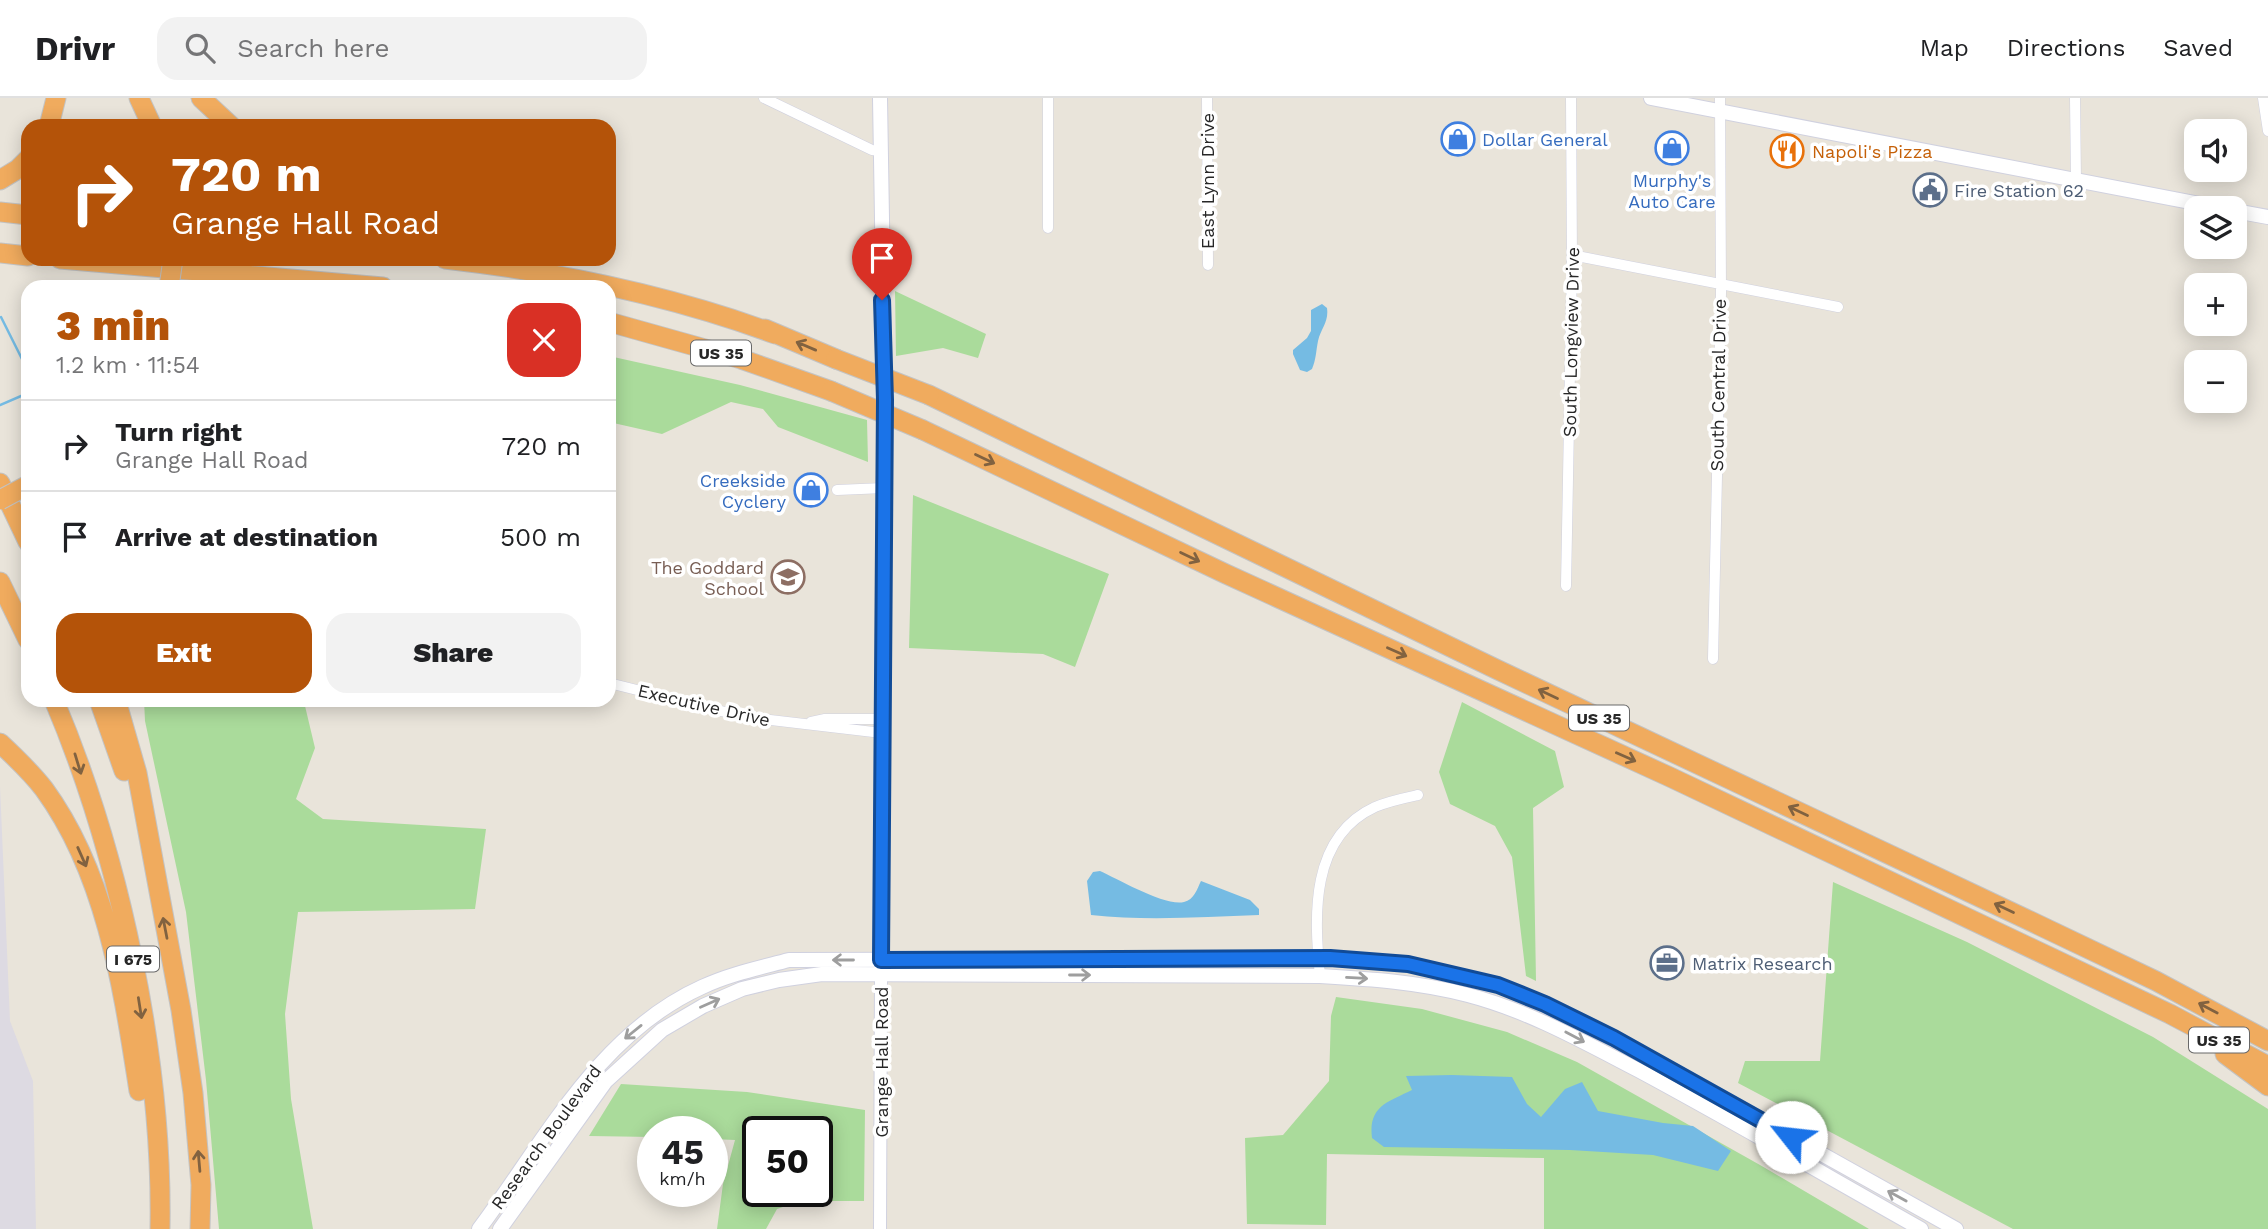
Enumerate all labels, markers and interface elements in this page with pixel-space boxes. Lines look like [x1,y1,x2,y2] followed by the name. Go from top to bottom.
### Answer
[157,17,647,80] search box
[35,29,115,68] text: Drivr
[181,29,219,67] icon: search
[237,33,390,63] text: Search here
[1920,34,1969,62] text: Map
[2007,34,2125,62] text: Directions
[2163,34,2233,62] text: Saved
[1197,113,1218,249] street label: East Lynn Drive
[2184,119,2247,413] map controls
[2184,119,2247,182] button: sound
[1439,120,1477,158] shop icon: Dollar General
[1482,129,1608,150] place label: Dollar General
[1653,129,1691,167] shop icon: Murphy's Auto Care
[1768,132,1806,170] restaurant icon: Napoli's Pizza
[1812,141,1932,162] place label: Napoli's Pizza
[171,145,322,203] text: 720 m
[56,147,147,238] icon: right
[1628,170,1716,212] place label: Murphy's Auto Care
[1911,171,1949,209] public building icon: Fire Station 62
[1954,180,2084,201] place label: Fire Station 62
[2184,196,2247,259] button: layers
[171,204,440,242] text: Grange Hall Road
[852,228,912,300] pin
[863,239,901,277] icon: arrive
[1559,247,1583,437] street label: South Longview Drive
[2184,273,2247,336] button: +
[1706,299,1730,471] street label: South Central Drive
[56,301,170,350] text: 3 min
[507,303,581,377] button: close
[795,339,817,352] one-way arrow
[691,341,751,366] road number: US 35
[2184,350,2247,413] button: −
[56,352,200,379] text: 1.2 km · 11:54
[115,417,242,447] text: Turn right
[56,427,94,465] icon: right
[501,431,581,461] text: 720 m
[115,447,308,474] text: Grange Hall Road
[974,453,995,466] one-way arrow
[700,470,787,512] place label: Creekside Cyclery
[792,471,830,509] shop icon: Creekside Cyclery
[56,518,94,556] icon: arrive
[115,522,378,552] text: Arrive at destination
[500,522,581,552] text: 500 m
[1179,551,1200,564] one-way arrow
[651,557,764,599] place label: The Goddard School
[769,558,807,596] school or university icon: The Goddard School
[56,613,312,693] button: Exit
[326,613,581,693] button: Share
[1385,646,1407,659] one-way arrow
[636,680,772,730] street label: Executive Drive
[1537,686,1558,699] one-way arrow
[1569,706,1629,730] road number: US 35
[1615,751,1636,764] one-way arrow
[73,752,86,774] one-way arrow
[1788,804,1809,818] one-way arrow
[76,846,89,867] one-way arrow
[1994,901,2015,914] one-way arrow
[158,917,172,940] one-way arrow
[1648,944,1686,982] office icon: Matrix Research
[107,946,159,972] road number: I 675
[831,953,854,967] one-way arrow
[1692,953,1833,974] place label: Matrix Research
[1069,968,1092,982] one-way arrow
[1345,972,1368,985] one-way arrow
[871,986,892,1138] street label: Grange Hall Road
[134,996,147,1018] one-way arrow
[699,996,721,1009] one-way arrow
[2198,1001,2219,1015] one-way arrow
[624,1024,643,1039] one-way arrow
[2189,1028,2249,1052] road number: US 35
[1564,1030,1584,1044] one-way arrow
[487,1061,605,1213] street label: Research Boulevard
[1754,1100,1828,1174] position arrow
[742,1116,833,1207] speed limit sign: 50
[661,1131,704,1173] text: 45
[192,1150,205,1173] one-way arrow
[659,1168,706,1189] text: km/h
[1887,1189,1908,1202] one-way arrow

